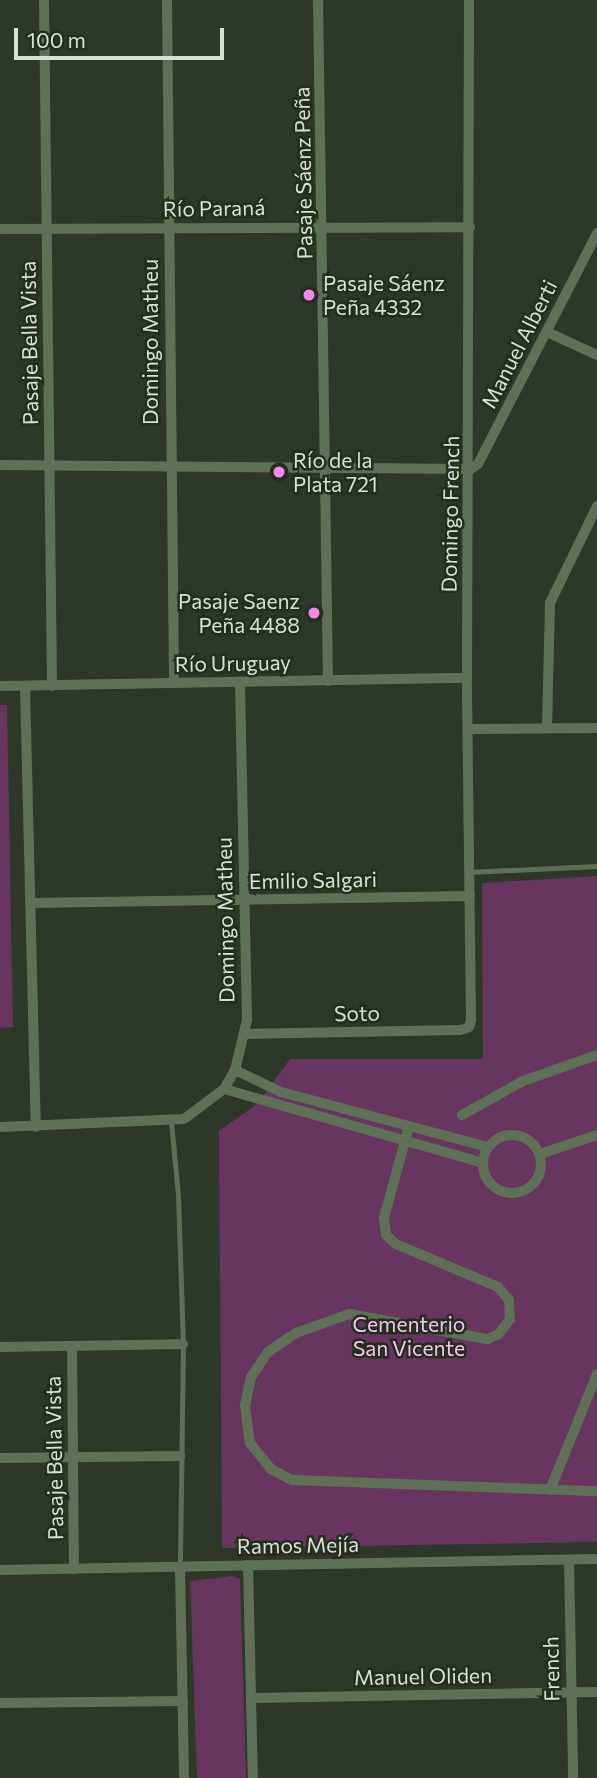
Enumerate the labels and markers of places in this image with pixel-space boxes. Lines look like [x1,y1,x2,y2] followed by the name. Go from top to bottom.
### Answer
[323,270,445,320] place label: Pasaje Sáenz Peña 4332
[301,287,317,303] marker: Pasaje Sáenz Peña 4332
[293,447,378,497] place label: Río de la Plata 721
[271,464,287,480] marker: Río de la Plata 721
[178,588,300,638] place label: Pasaje Saenz Peña 4488
[306,605,322,621] marker: Pasaje Saenz Peña 4488

